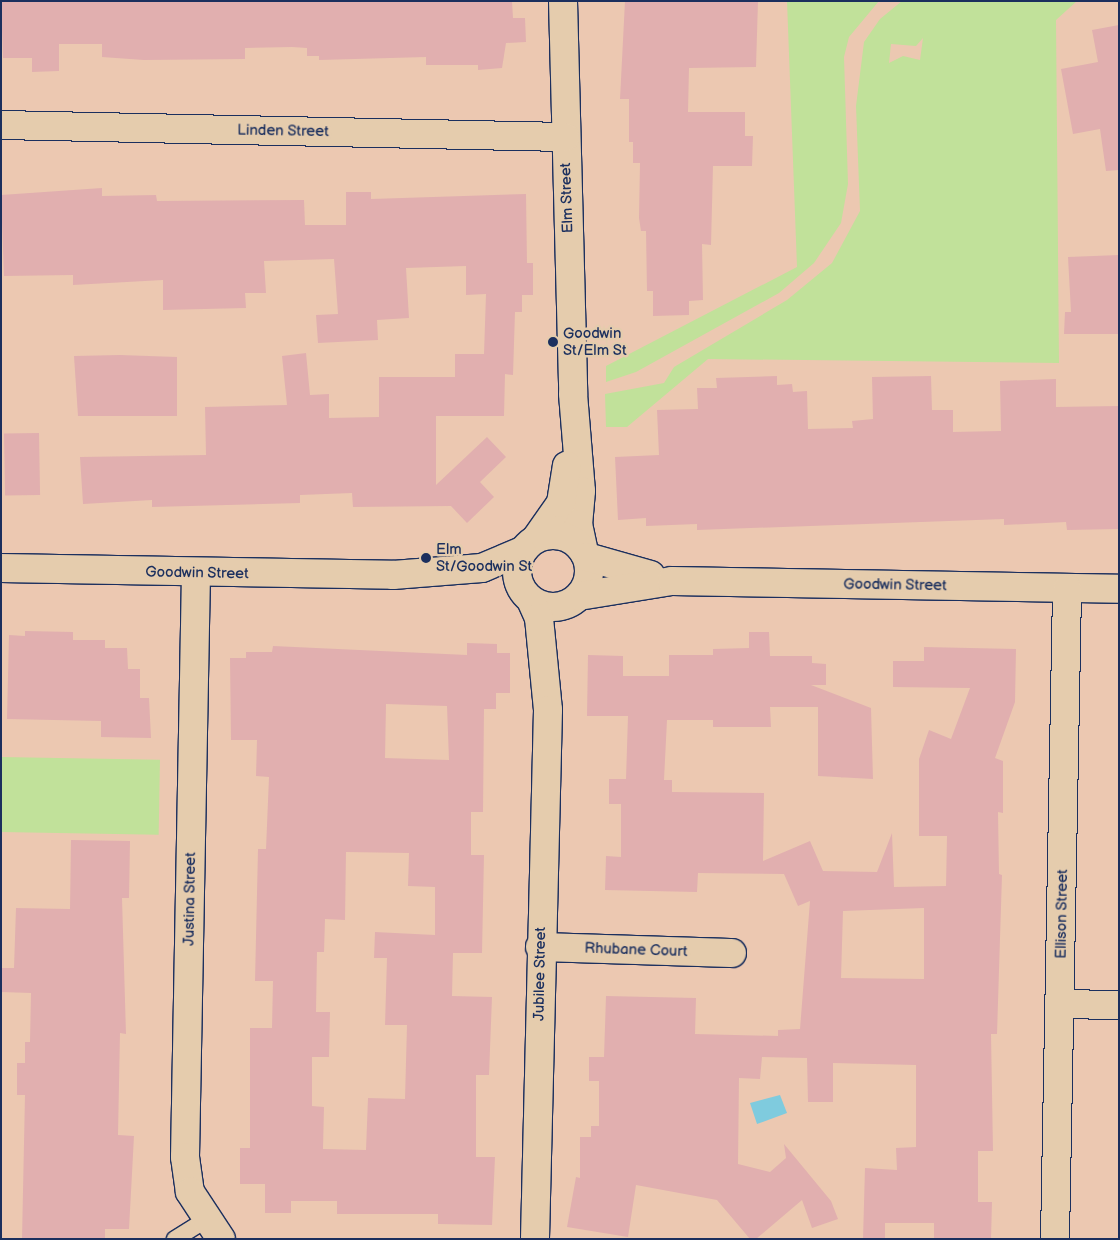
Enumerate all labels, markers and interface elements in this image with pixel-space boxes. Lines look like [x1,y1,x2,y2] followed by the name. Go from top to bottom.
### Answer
[237,121,329,141] street label: Linden Street
[557,162,577,234] street label: Elm Street
[563,324,627,359] place label: Goodwin St/Elm St
[547,336,559,348] marker: Goodwin St/Elm St
[436,540,532,575] place label: Elm St/Goodwin St
[420,552,432,564] marker: Elm St/Goodwin St
[145,563,249,583] street label: Goodwin Street
[843,575,947,595] street label: Goodwin Street
[180,852,200,946] street label: Justina Street
[1052,869,1072,959] street label: Ellison Street
[530,927,550,1021] street label: Jubilee Street
[584,939,688,961] street label: Rhubane Court

